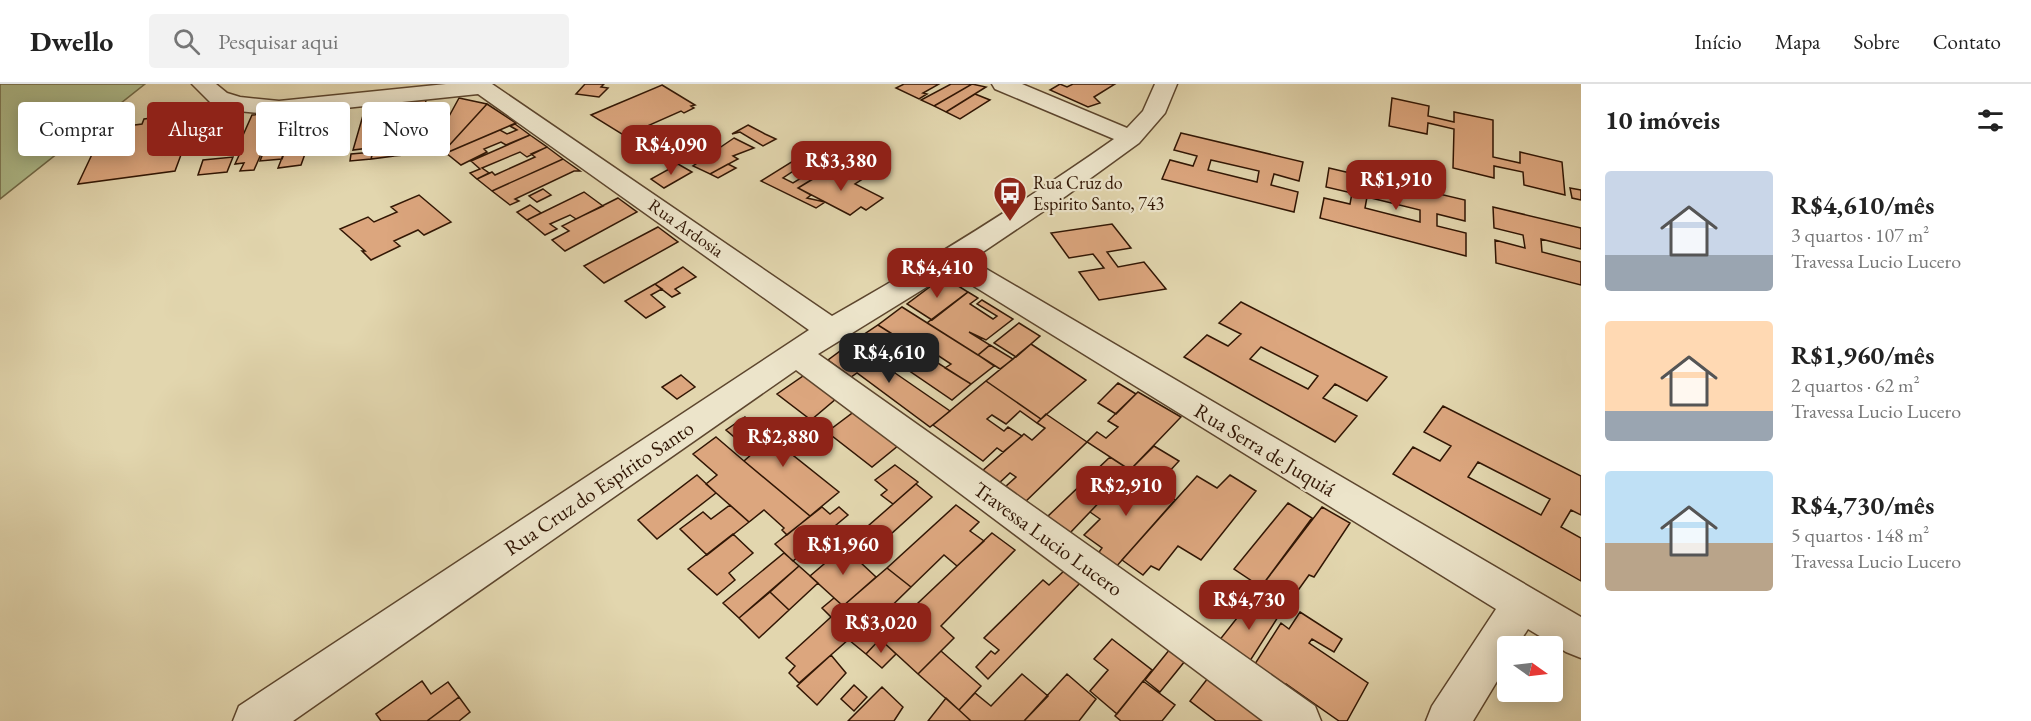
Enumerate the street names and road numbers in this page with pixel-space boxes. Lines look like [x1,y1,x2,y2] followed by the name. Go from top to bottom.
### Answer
[644,193,729,262] street label: Rua Ardosia
[1190,397,1341,503] street label: Rua Serra de Juquiá
[499,414,699,561] street label: Rua Cruz do Espírito Santo
[968,475,1128,602] street label: Travessa Lucio Lucero

